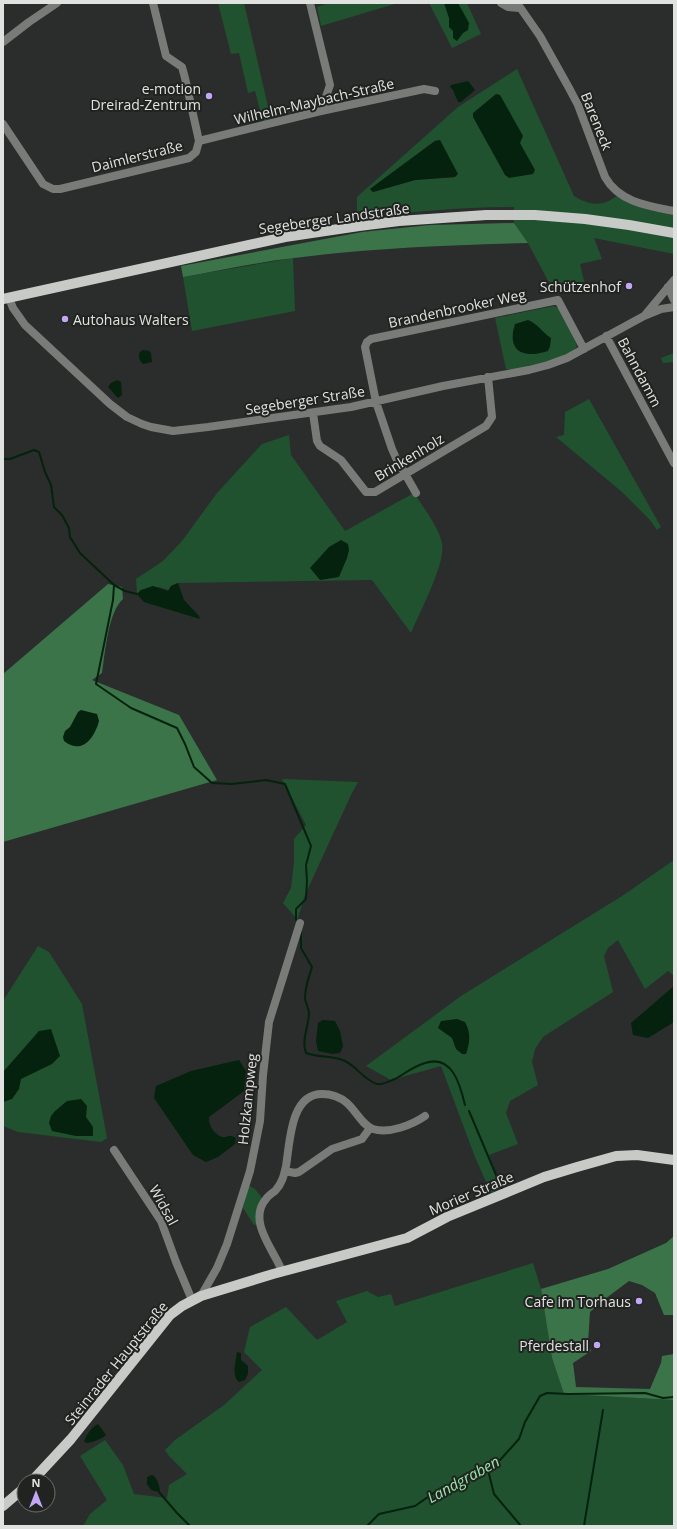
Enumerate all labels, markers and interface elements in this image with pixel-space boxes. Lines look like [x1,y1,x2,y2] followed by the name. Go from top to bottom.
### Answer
[232,73,396,129] street label: Wilhelm-Maybach-Straße
[90,79,201,114] place label: e-motion Dreirad-Zentrum
[577,89,617,153] street label: Bareneck
[204,91,214,101] marker: e-motion Dreirad-Zentrum
[89,135,185,177] street label: Daimlerstraße
[257,198,411,238] street label: Segeberger Landstraße
[540,277,622,296] place label: Schützenhof
[624,281,634,291] marker: Schützenhof
[386,284,528,332] street label: Brandenbrooker Weg
[73,310,189,329] place label: Autohaus Walters
[60,314,70,324] marker: Autohaus Walters
[614,334,666,410] street label: Bahndamm
[244,381,366,419] street label: Segeberger Straße
[371,429,448,485] street label: Brinkenholz
[233,1052,261,1146] street label: Holzkampweg
[426,1167,516,1219] street label: Morier Straße
[145,1182,183,1228] street label: Widsal
[525,1292,631,1311] place label: Cafe im Torhaus
[634,1296,644,1306] marker: Cafe im Torhaus
[60,1297,172,1429] street label: Steinrader Hauptstraße
[519,1336,589,1355] place label: Pferdestall
[592,1340,602,1350] marker: Pferdestall
[423,1451,503,1507] water label: Landgraben
[16,1473,56,1513] north arrow
[32,1475,40,1490] text: N

